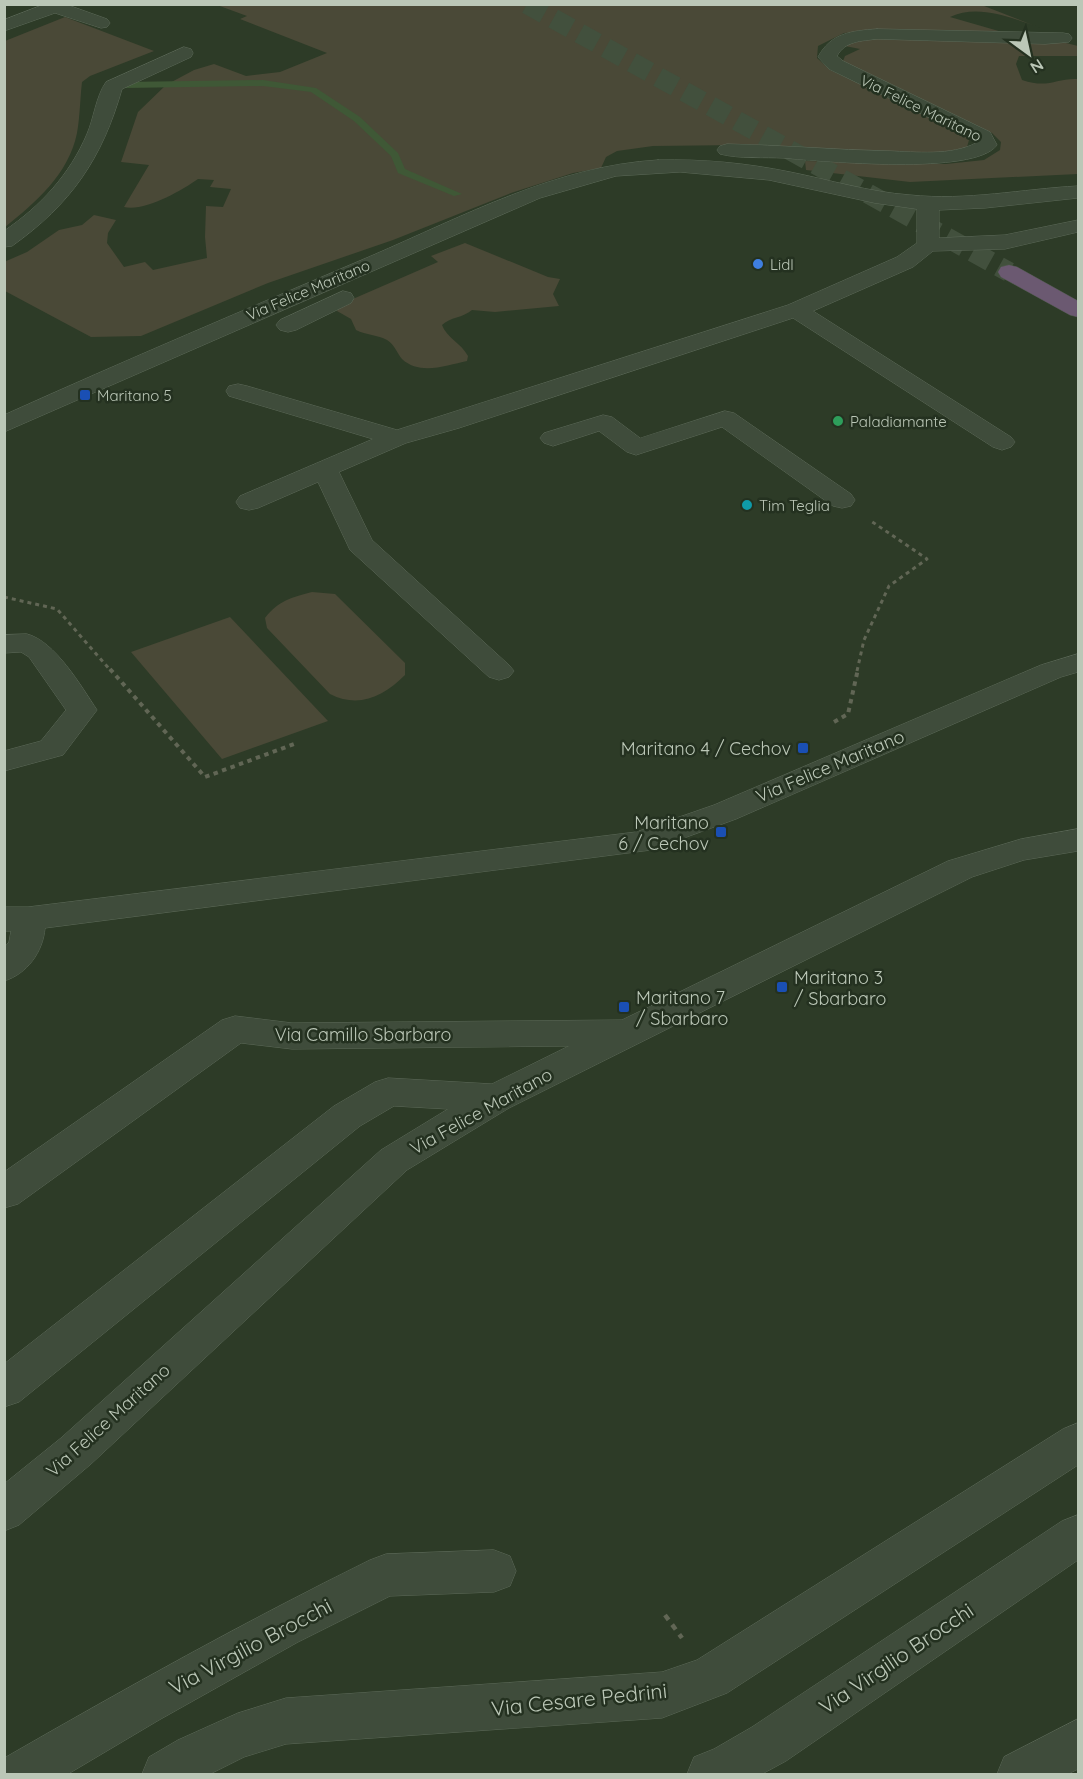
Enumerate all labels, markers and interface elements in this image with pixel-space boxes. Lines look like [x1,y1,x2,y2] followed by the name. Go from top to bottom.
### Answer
[999,24,1059,84] north arrow
[1027,55,1048,78] text: N
[857,70,985,146] street label: Via Felice Maritano
[243,255,373,325] street label: Via Felice Maritano
[770,255,794,274] place label: Lidl
[751,257,765,271] marker: Lidl
[97,386,172,405] place label: Maritano 5
[78,388,92,402] marker: Maritano 5
[850,412,947,431] place label: Paladiamante
[831,414,845,428] marker: Paladiamante
[759,496,830,515] place label: Tim Teglia
[740,498,754,512] marker: Tim Teglia
[752,724,908,808] street label: Via Felice Maritano
[621,737,791,760] place label: Maritano 4 / Cechov
[796,741,810,755] marker: Maritano 4 / Cechov
[618,811,709,855] place label: Maritano 6 / Cechov
[714,825,728,839] marker: Maritano 6 / Cechov
[794,966,886,1010] place label: Maritano 3 / Sbarbaro
[775,980,789,994] marker: Maritano 3 / Sbarbaro
[636,986,728,1030] place label: Maritano 7 / Sbarbaro
[617,1000,631,1014] marker: Maritano 7 / Sbarbaro
[275,1023,451,1046] street label: Via Camillo Sbarbaro
[406,1062,556,1160] street label: Via Felice Maritano
[41,1358,175,1482] street label: Via Felice Maritano
[164,1592,336,1700] street label: Via Virgilio Brocchi
[814,1597,978,1719] street label: Via Virgilio Brocchi
[490,1677,668,1721] street label: Via Cesare Pedrini

